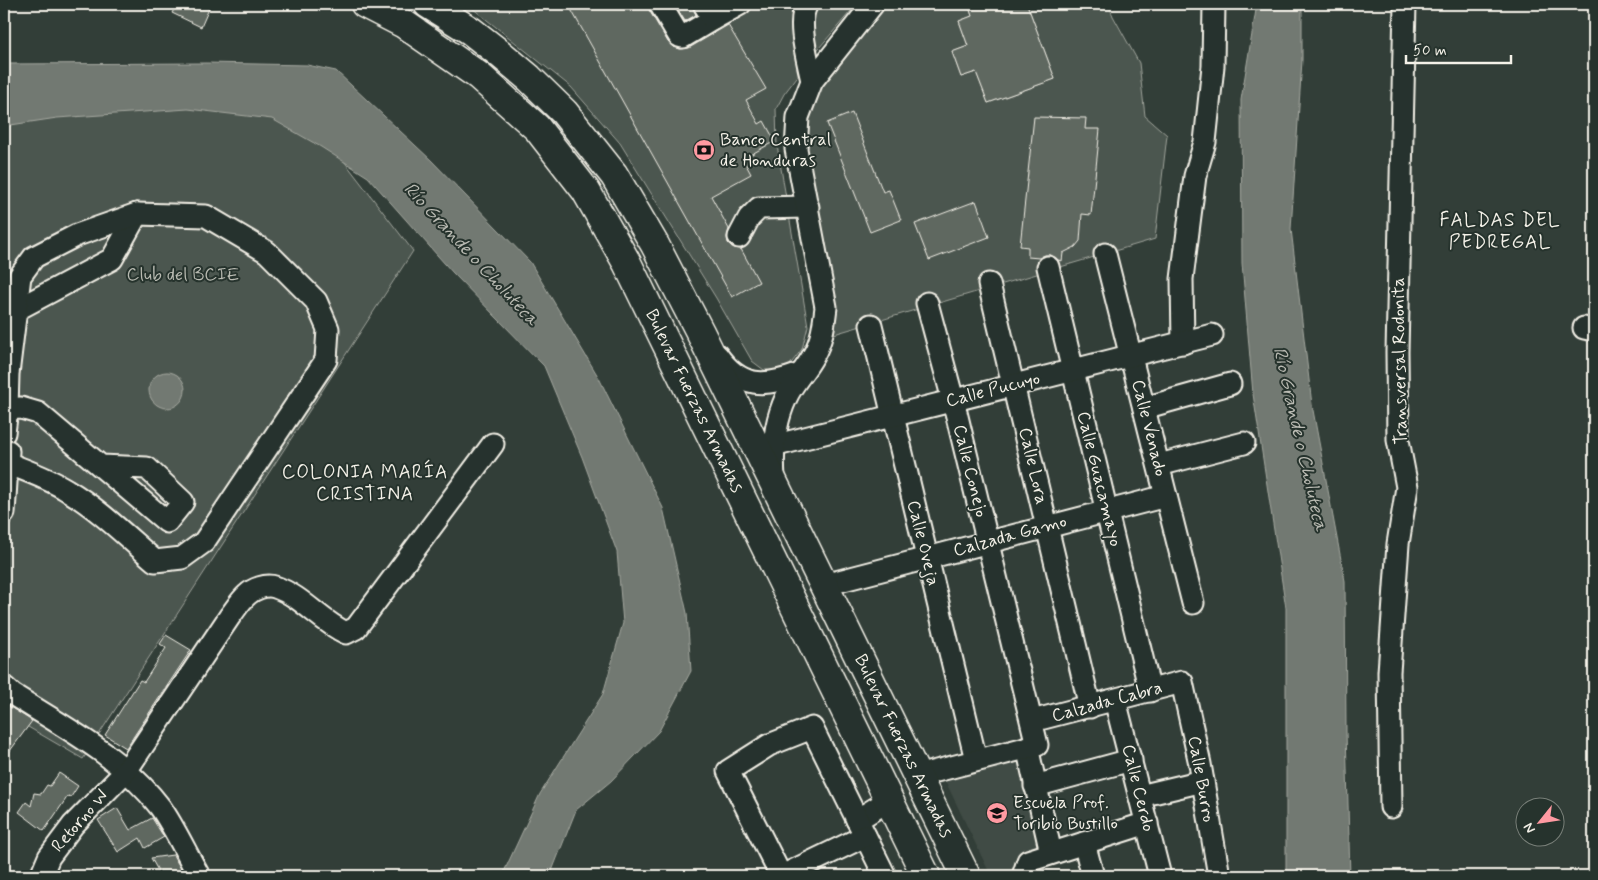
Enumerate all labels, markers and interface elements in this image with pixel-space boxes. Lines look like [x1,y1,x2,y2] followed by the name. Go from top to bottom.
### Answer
[1406,32,1510,64] scale bar
[1413,41,1447,61] text: 50 m
[720,128,831,173] place label: Banco Central de Honduras
[692,138,716,162] bank icon: Banco Central de Honduras
[398,177,545,332] water label: Río Grande o Choluteca
[1439,208,1561,255] district label: FALDAS DEL PEDREGAL
[127,263,240,287] park label: Club del BCIE
[1387,277,1413,445] street label: Transversal Rodonita
[639,305,749,497] street label: Bulevar Fuerzas Armadas
[1267,345,1333,534] water label: Río Grande o Choluteca
[943,367,1043,413] street label: Calle Pucuyo
[1125,377,1173,479] street label: Calle Venado
[1071,409,1127,549] street label: Calle Guacamayo
[947,422,993,520] street label: Calle Conejo
[1012,425,1054,507] street label: Calle Lora
[282,459,448,507] district label: COLONIA MARÍA CRISTINA
[901,498,945,588] street label: Calle Oveja
[951,509,1069,563] street label: Calzada Gamo
[848,650,958,842] street label: Bulevar Fuerzas Armadas
[1049,676,1165,728] street label: Calzada Cabra
[1182,734,1220,824] street label: Calle Burro
[1116,742,1160,834] street label: Calle Cerdo
[46,784,114,858] street label: Retorno W
[1013,791,1118,836] place label: Escuela Prof. Toribio Bustillo
[1516,798,1566,848] north arrow
[985,801,1009,825] school or university icon: Escuela Prof. Toribio Bustillo
[1519,819,1540,837] text: N

